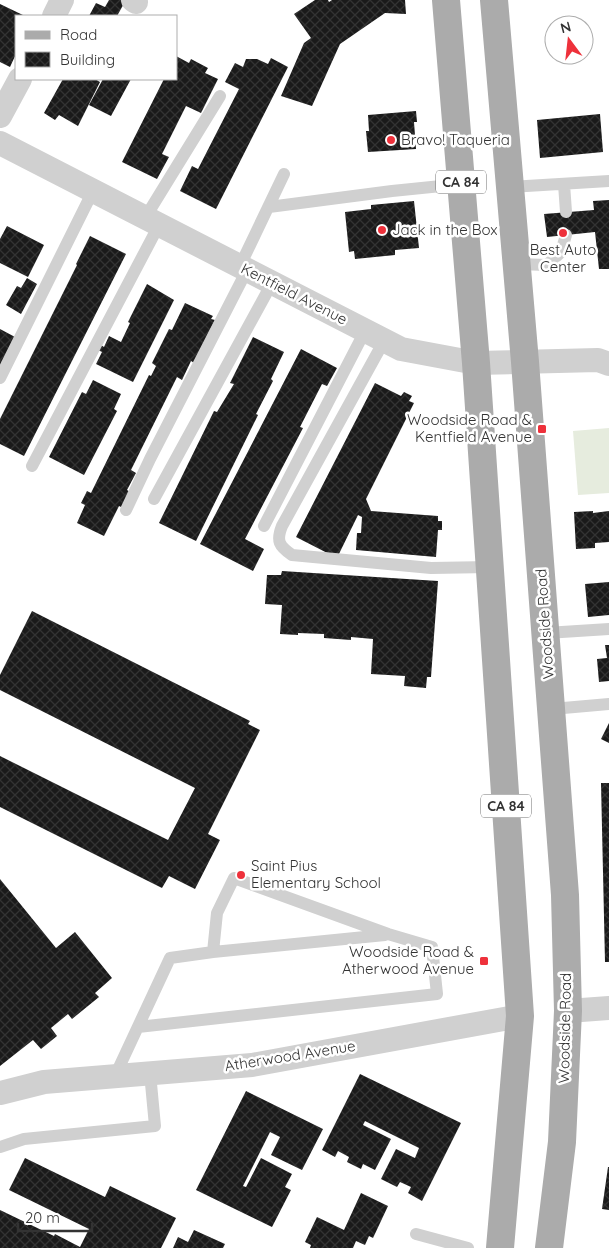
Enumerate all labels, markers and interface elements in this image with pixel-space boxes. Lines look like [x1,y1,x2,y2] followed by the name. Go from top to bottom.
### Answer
[15,15,178,80] legend
[544,15,594,65] north arrow
[558,17,573,37] text: N
[60,25,97,44] text: Road
[60,50,115,69] text: Building
[401,130,510,149] place label: Bravo! Taqueria
[385,134,397,146] marker: Bravo! Taqueria
[436,170,486,193] road number: CA 84
[392,220,498,239] place label: Jack in the Box
[376,224,388,236] marker: Jack in the Box
[557,227,569,239] marker: Best Auto Center
[530,240,596,276] place label: Best Auto Center
[238,259,351,329] street label: Kentfield Avenue
[407,410,532,446] place label: Woodside Road & Kentfield Avenue
[536,423,548,435] marker: Woodside Road & Kentfield Avenue
[531,568,558,680] street label: Woodside Road
[481,794,531,818] road number: CA 84
[251,856,381,892] place label: Saint Pius Elementary School
[235,869,247,881] marker: Saint Pius Elementary School
[342,942,474,978] place label: Woodside Road & Atherwood Avenue
[478,955,490,967] marker: Woodside Road & Atherwood Avenue
[554,973,575,1083] street label: Woodside Road
[223,1036,357,1075] street label: Atherwood Avenue
[18,1200,91,1232] scale bar
[25,1208,60,1227] text: 20 m

